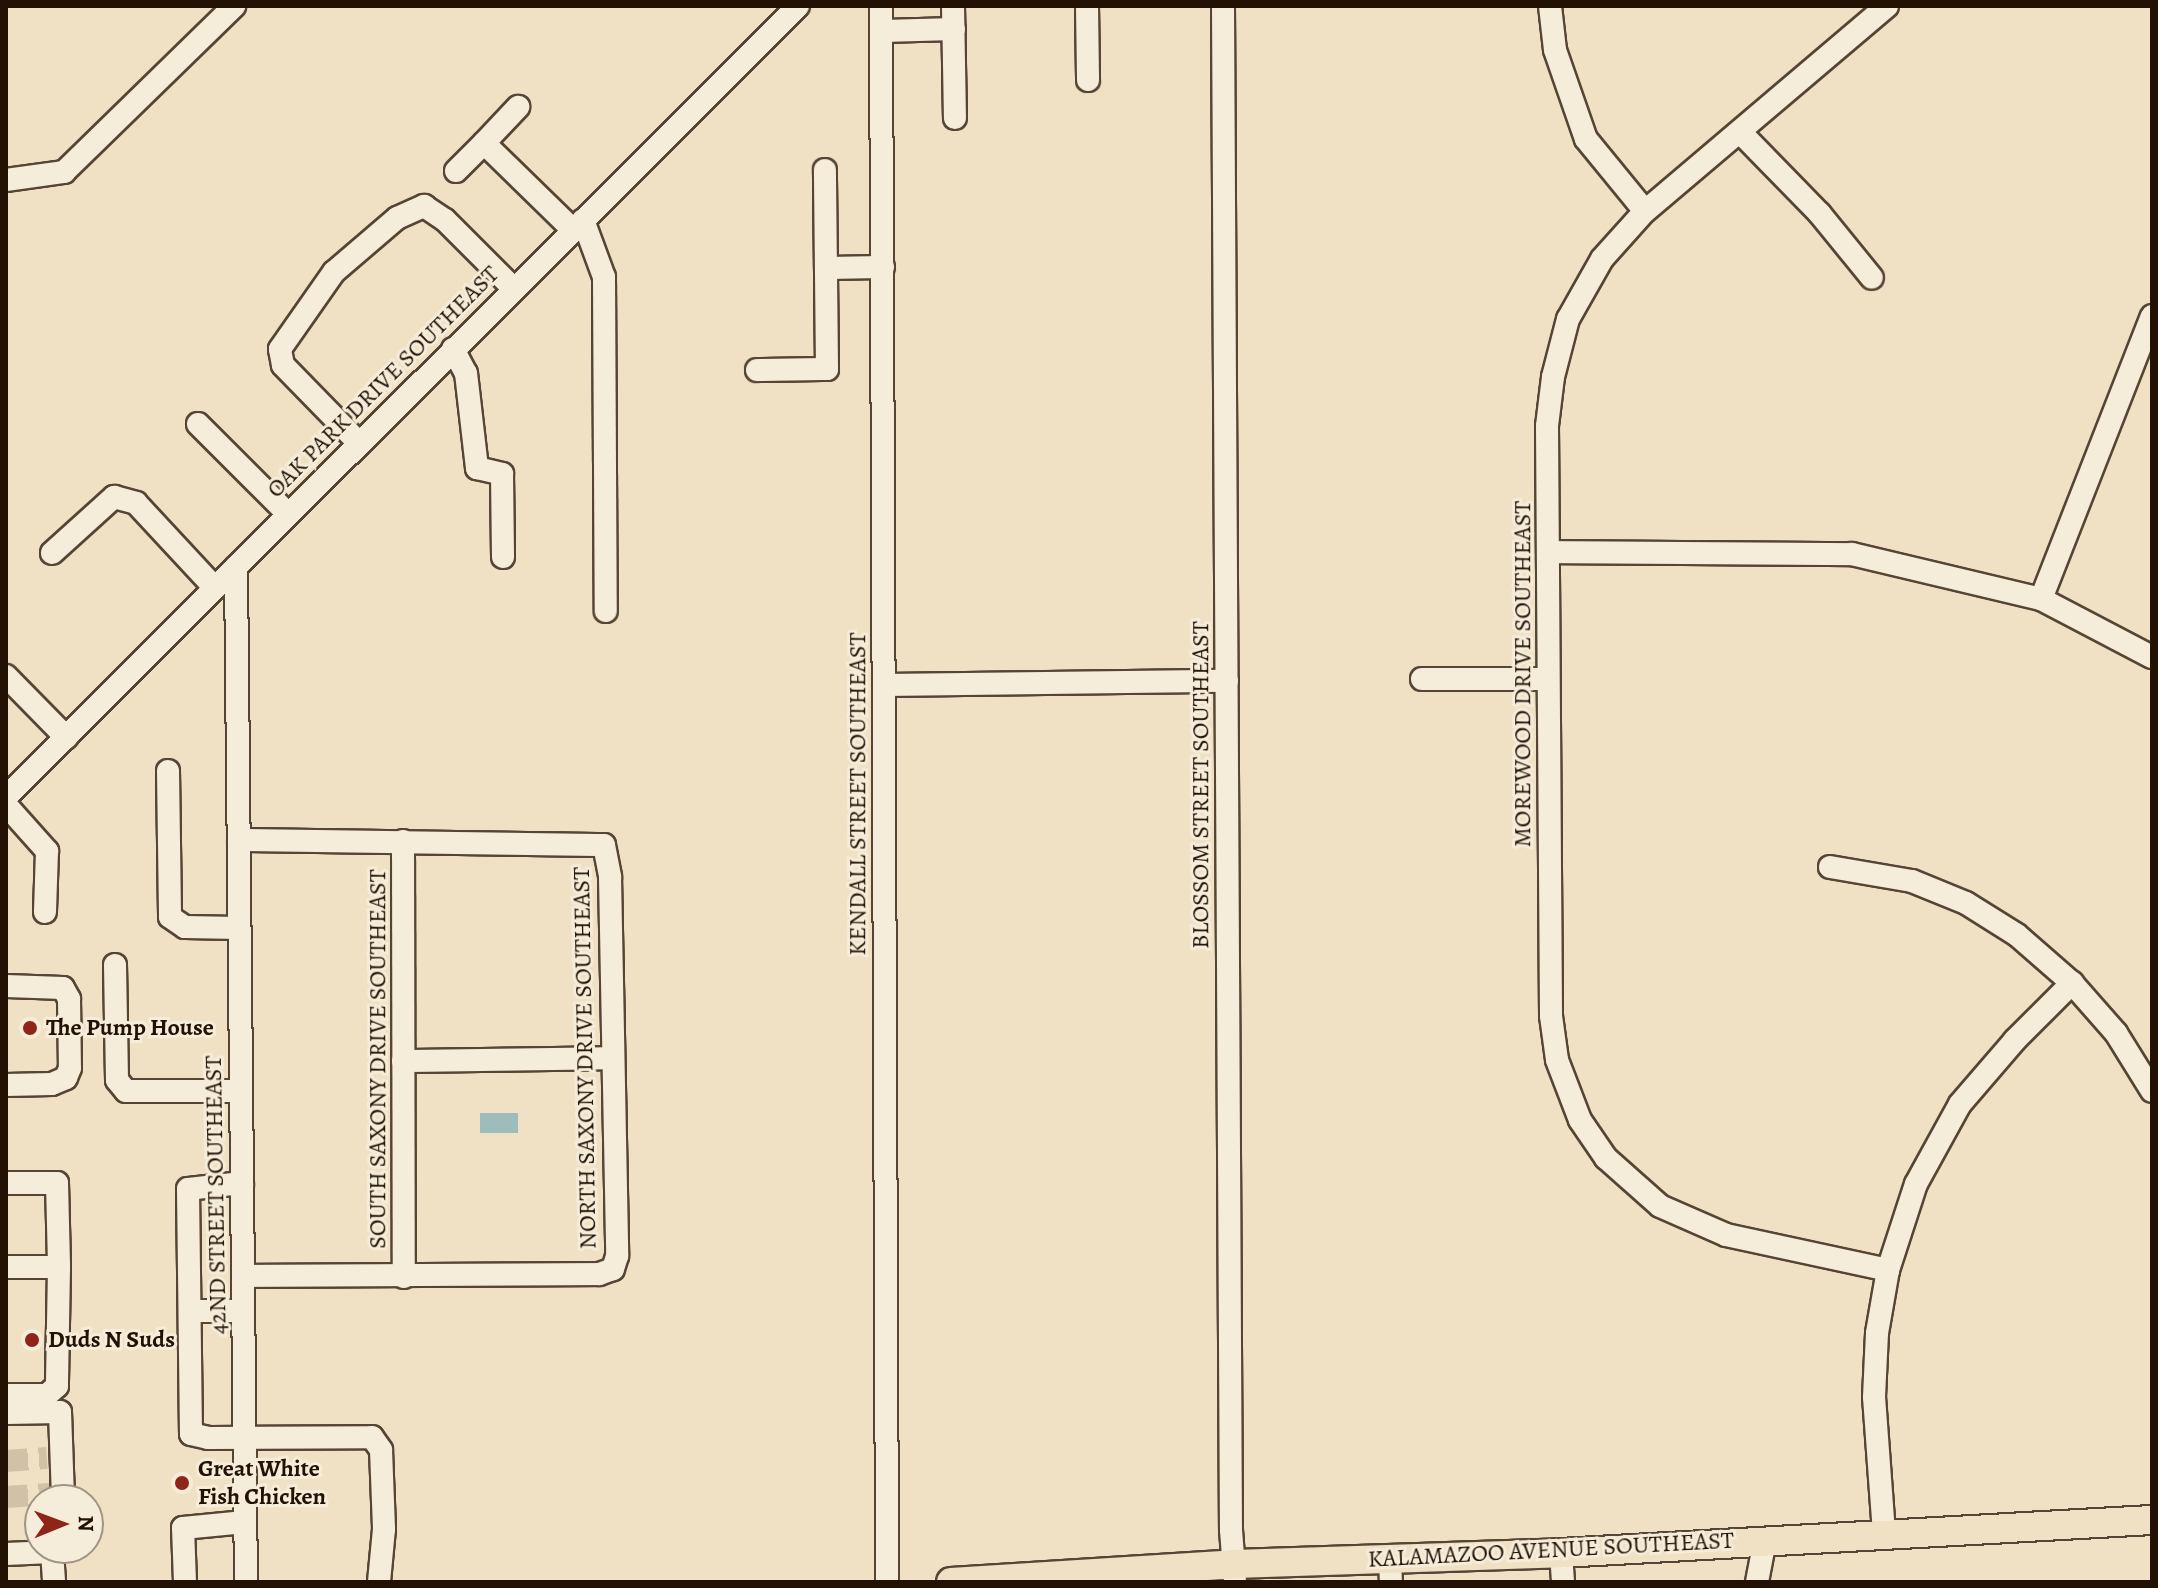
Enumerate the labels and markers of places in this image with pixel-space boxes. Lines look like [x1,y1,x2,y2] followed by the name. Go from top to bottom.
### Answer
[46,1014,214,1042] place label: The Pump House
[21,1019,39,1037] marker: The Pump House
[48,1326,175,1354] place label: Duds N Suds
[23,1331,41,1349] marker: Duds N Suds
[198,1455,326,1511] place label: Great White Fish Chicken
[173,1474,191,1492] marker: Great White Fish Chicken

